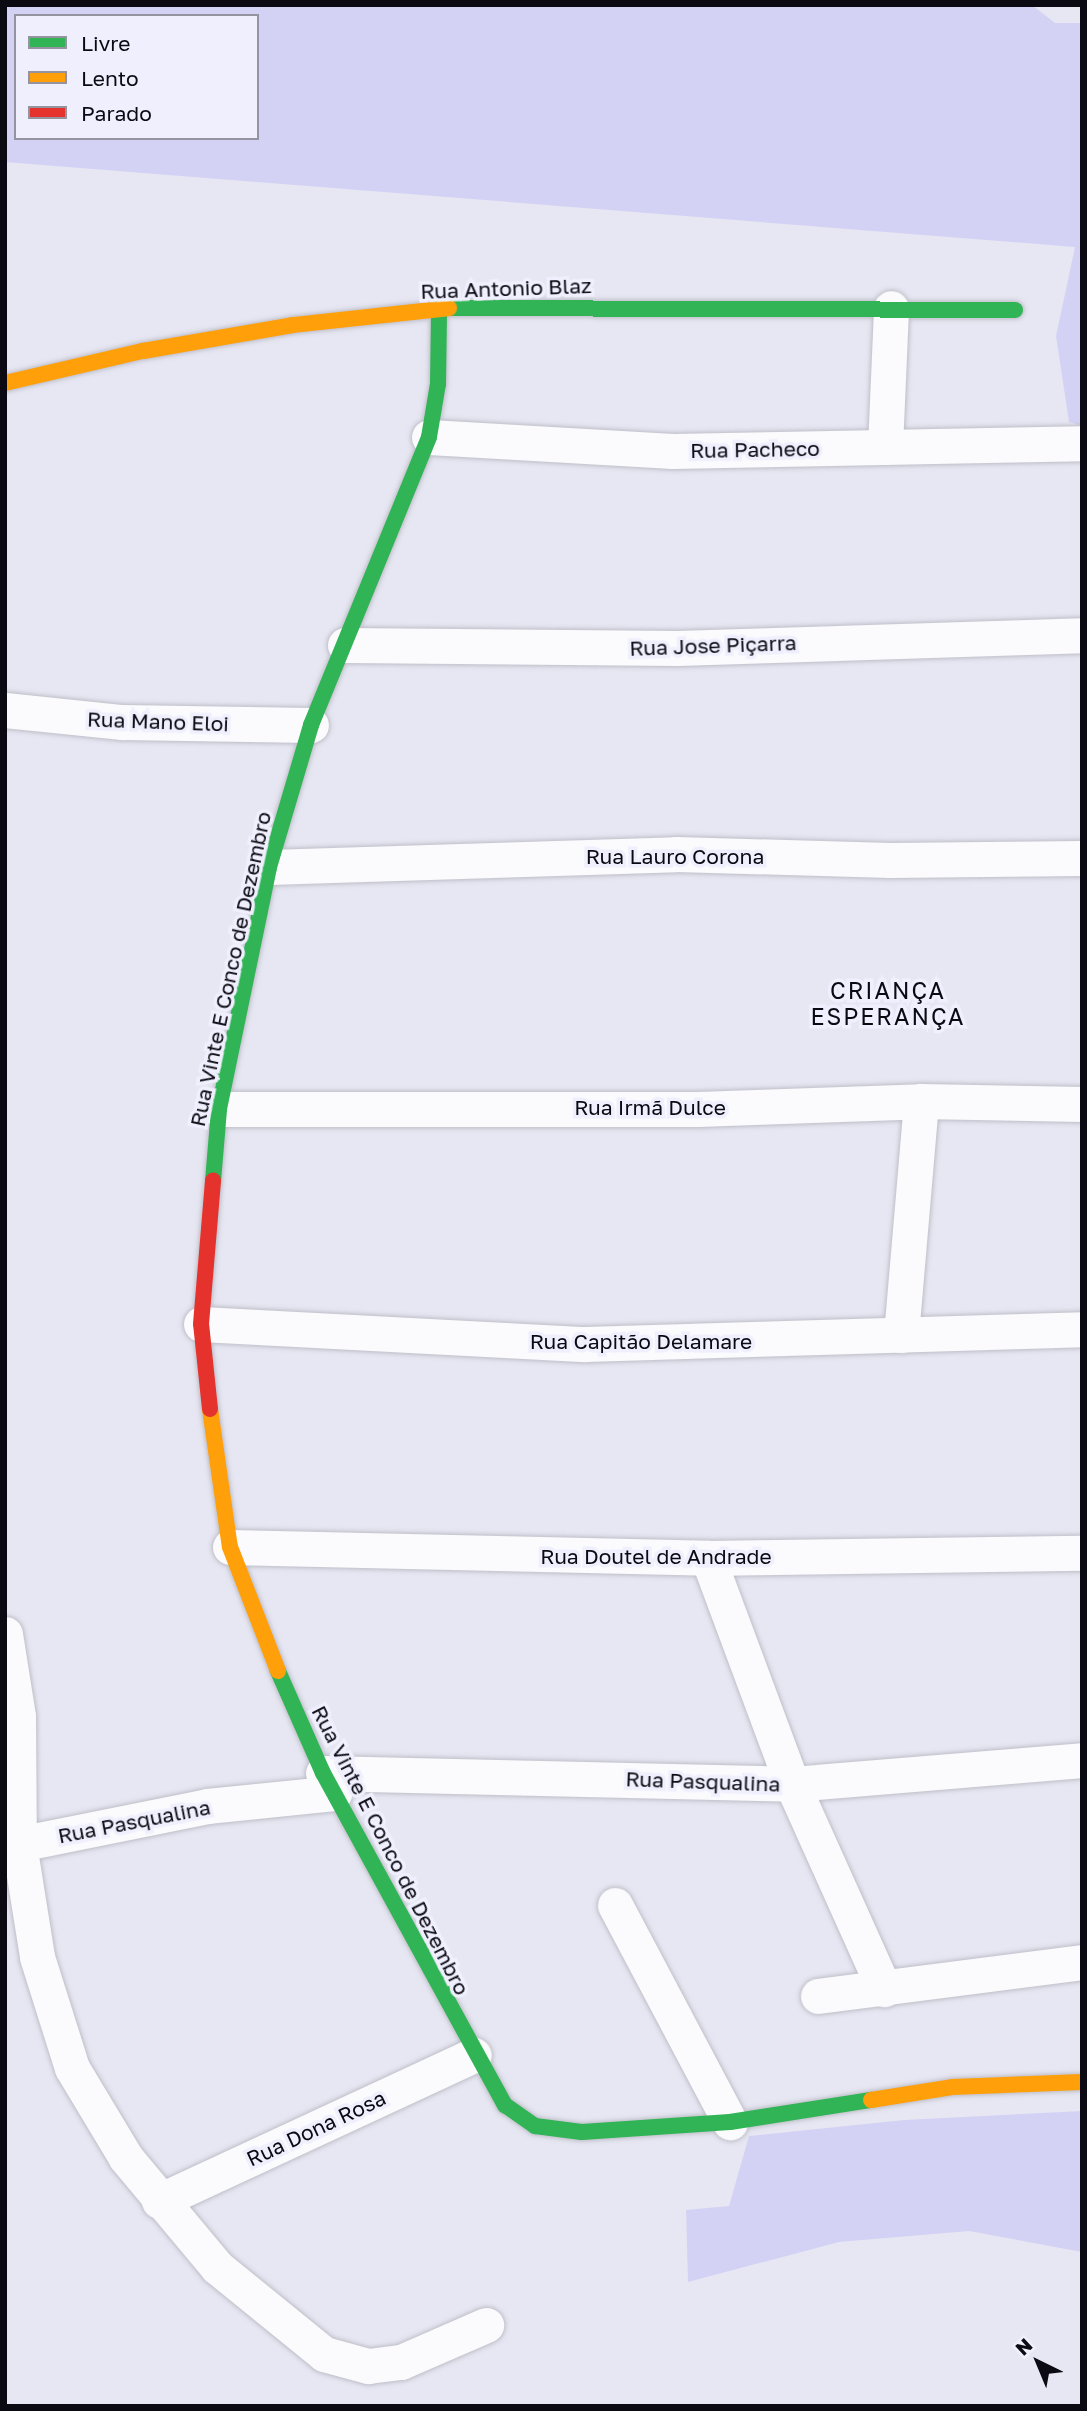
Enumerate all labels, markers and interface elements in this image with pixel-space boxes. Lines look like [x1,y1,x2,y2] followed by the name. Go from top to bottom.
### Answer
[14,14,259,140] legend
[81,30,131,56] text: Livre
[81,65,139,91] text: Lento
[81,100,152,126] text: Parado
[420,272,592,304] street label: Rua Antonio Blaz
[690,435,820,463] street label: Rua Pacheco
[629,629,797,661] street label: Rua Jose Piçarra
[87,706,229,736] street label: Rua Mano Eloi
[184,809,276,1129] street label: Rua Vinte E Conco de Dezembro
[586,843,764,869] street label: Rua Lauro Corona
[812,976,964,1030] district label: CRIANÇA ESPERANÇA
[574,1094,726,1120] street label: Rua Irmã Dulce
[530,1328,752,1354] street label: Rua Capitão Delamare
[540,1543,772,1569] street label: Rua Doutel de Andrade
[307,1701,475,1999] street label: Rua Vinte E Conco de Dezembro
[625,1766,781,1796] street label: Rua Pasqualina
[56,1794,212,1848] street label: Rua Pasqualina
[242,2085,390,2171] street label: Rua Dona Rosa
[1003,2327,1073,2397] north arrow
[1010,2333,1036,2360] text: N

